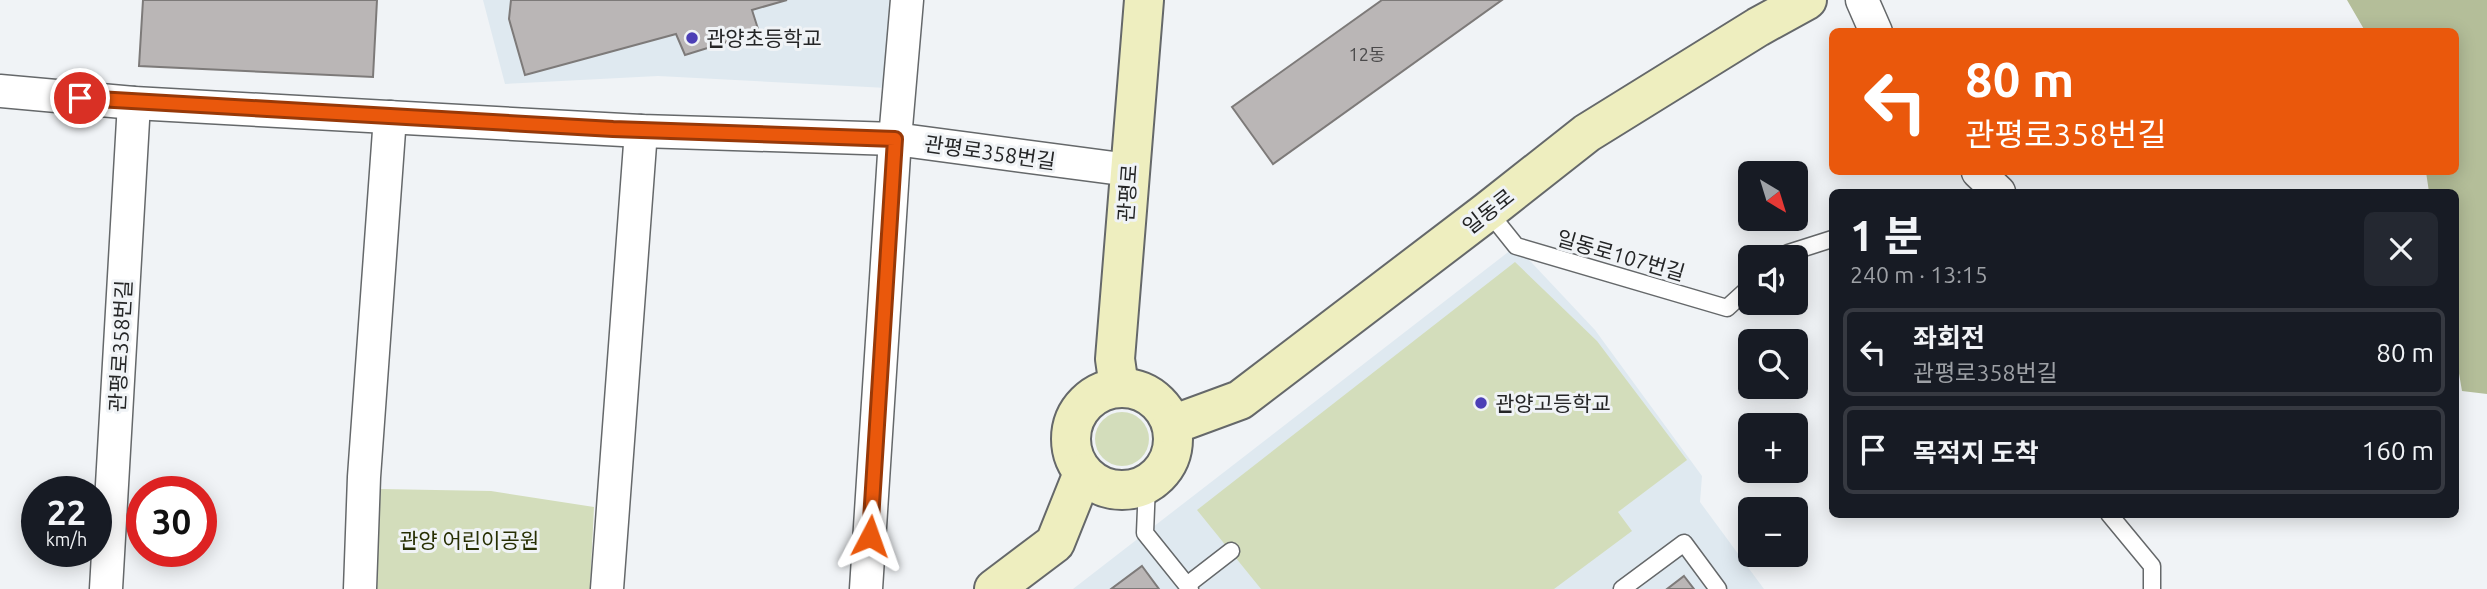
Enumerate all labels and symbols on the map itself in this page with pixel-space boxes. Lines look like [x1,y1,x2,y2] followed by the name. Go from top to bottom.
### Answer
[706,26,822,50] place label: 관양초등학교
[684,30,700,46] marker: 관양초등학교
[1349,44,1385,64] house number: 12동
[50,68,110,128] pin
[923,131,1057,173] street label: 관평로358번길
[1738,161,1808,231] north arrow
[1113,163,1141,223] street label: 관평로
[1458,184,1518,238] street label: 일동로
[1554,225,1688,285] street label: 일동로107번길
[105,279,135,413] street label: 관평로358번길
[1495,391,1611,415] place label: 관양고등학교
[1473,395,1489,411] marker: 관양고등학교
[126,476,217,567] speed limit sign: 30
[833,499,907,573] position arrow
[399,528,539,552] park label: 관양 어린이공원

